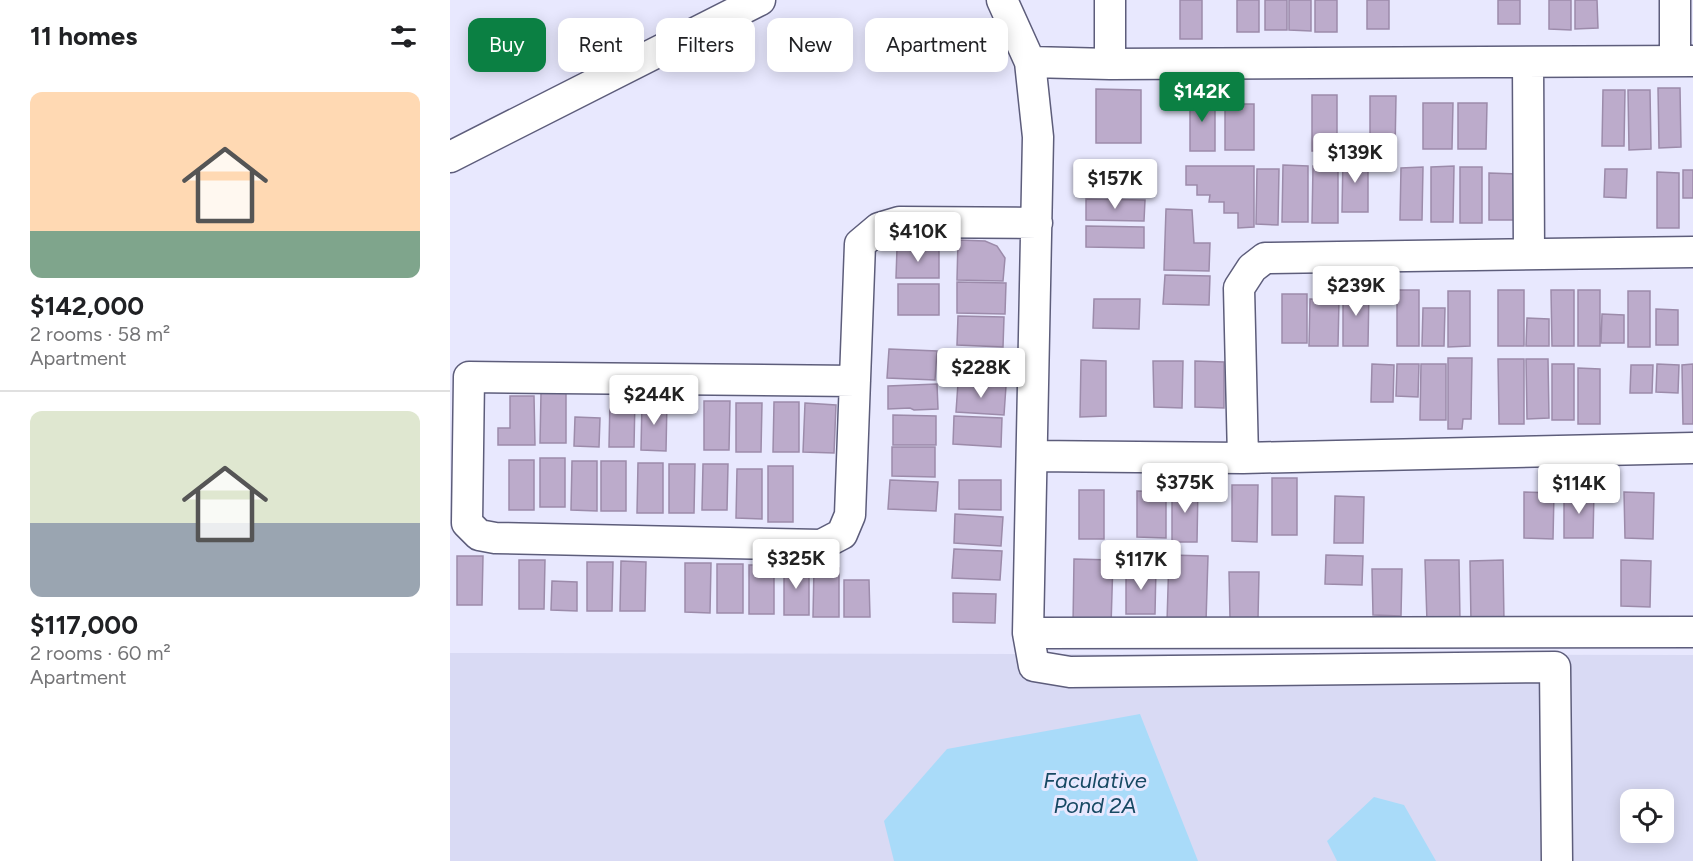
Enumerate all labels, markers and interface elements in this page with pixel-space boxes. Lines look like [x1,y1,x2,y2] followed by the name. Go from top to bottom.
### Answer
[468,18,546,72] chip: Buy
[558,18,644,72] chip: Rent
[656,18,755,72] chip: Filters
[767,18,853,72] chip: New
[865,18,1008,72] chip: Apartment
[30,20,137,52] text: 11 homes
[387,20,420,53] icon: filters
[1160,72,1244,123] pin: $142K
[1173,79,1231,103] text: $142K
[171,131,279,239] icon: home
[1313,133,1397,184] pin: $139K
[1327,140,1383,164] text: $139K
[1073,159,1157,210] pin: $157K
[1087,166,1143,190] text: $157K
[876,212,960,263] pin: $410K
[889,219,947,243] text: $410K
[1314,266,1398,317] pin: $239K
[1327,273,1385,297] text: $239K
[30,290,144,322] text: $142,000
[30,322,170,346] text: 2 rooms · 58 m²
[30,346,127,370] text: Apartment
[939,348,1023,399] pin: $228K
[951,355,1011,379] text: $228K
[612,375,696,426] pin: $244K
[623,382,685,406] text: $244K
[171,450,279,558] icon: home
[1143,463,1227,514] pin: $375K
[1537,464,1621,515] pin: $114K
[1156,470,1214,494] text: $375K
[1552,471,1606,495] text: $114K
[754,539,838,590] pin: $325K
[1099,540,1183,591] pin: $117K
[767,546,825,570] text: $325K
[1115,547,1167,571] text: $117K
[30,609,138,641] text: $117,000
[30,641,171,665] text: 2 rooms · 60 m²
[30,665,127,689] text: Apartment
[1043,767,1147,819] water label: Faculative Pond 2A
[1620,789,1674,843] map controls
[1620,789,1674,843] button: locate

